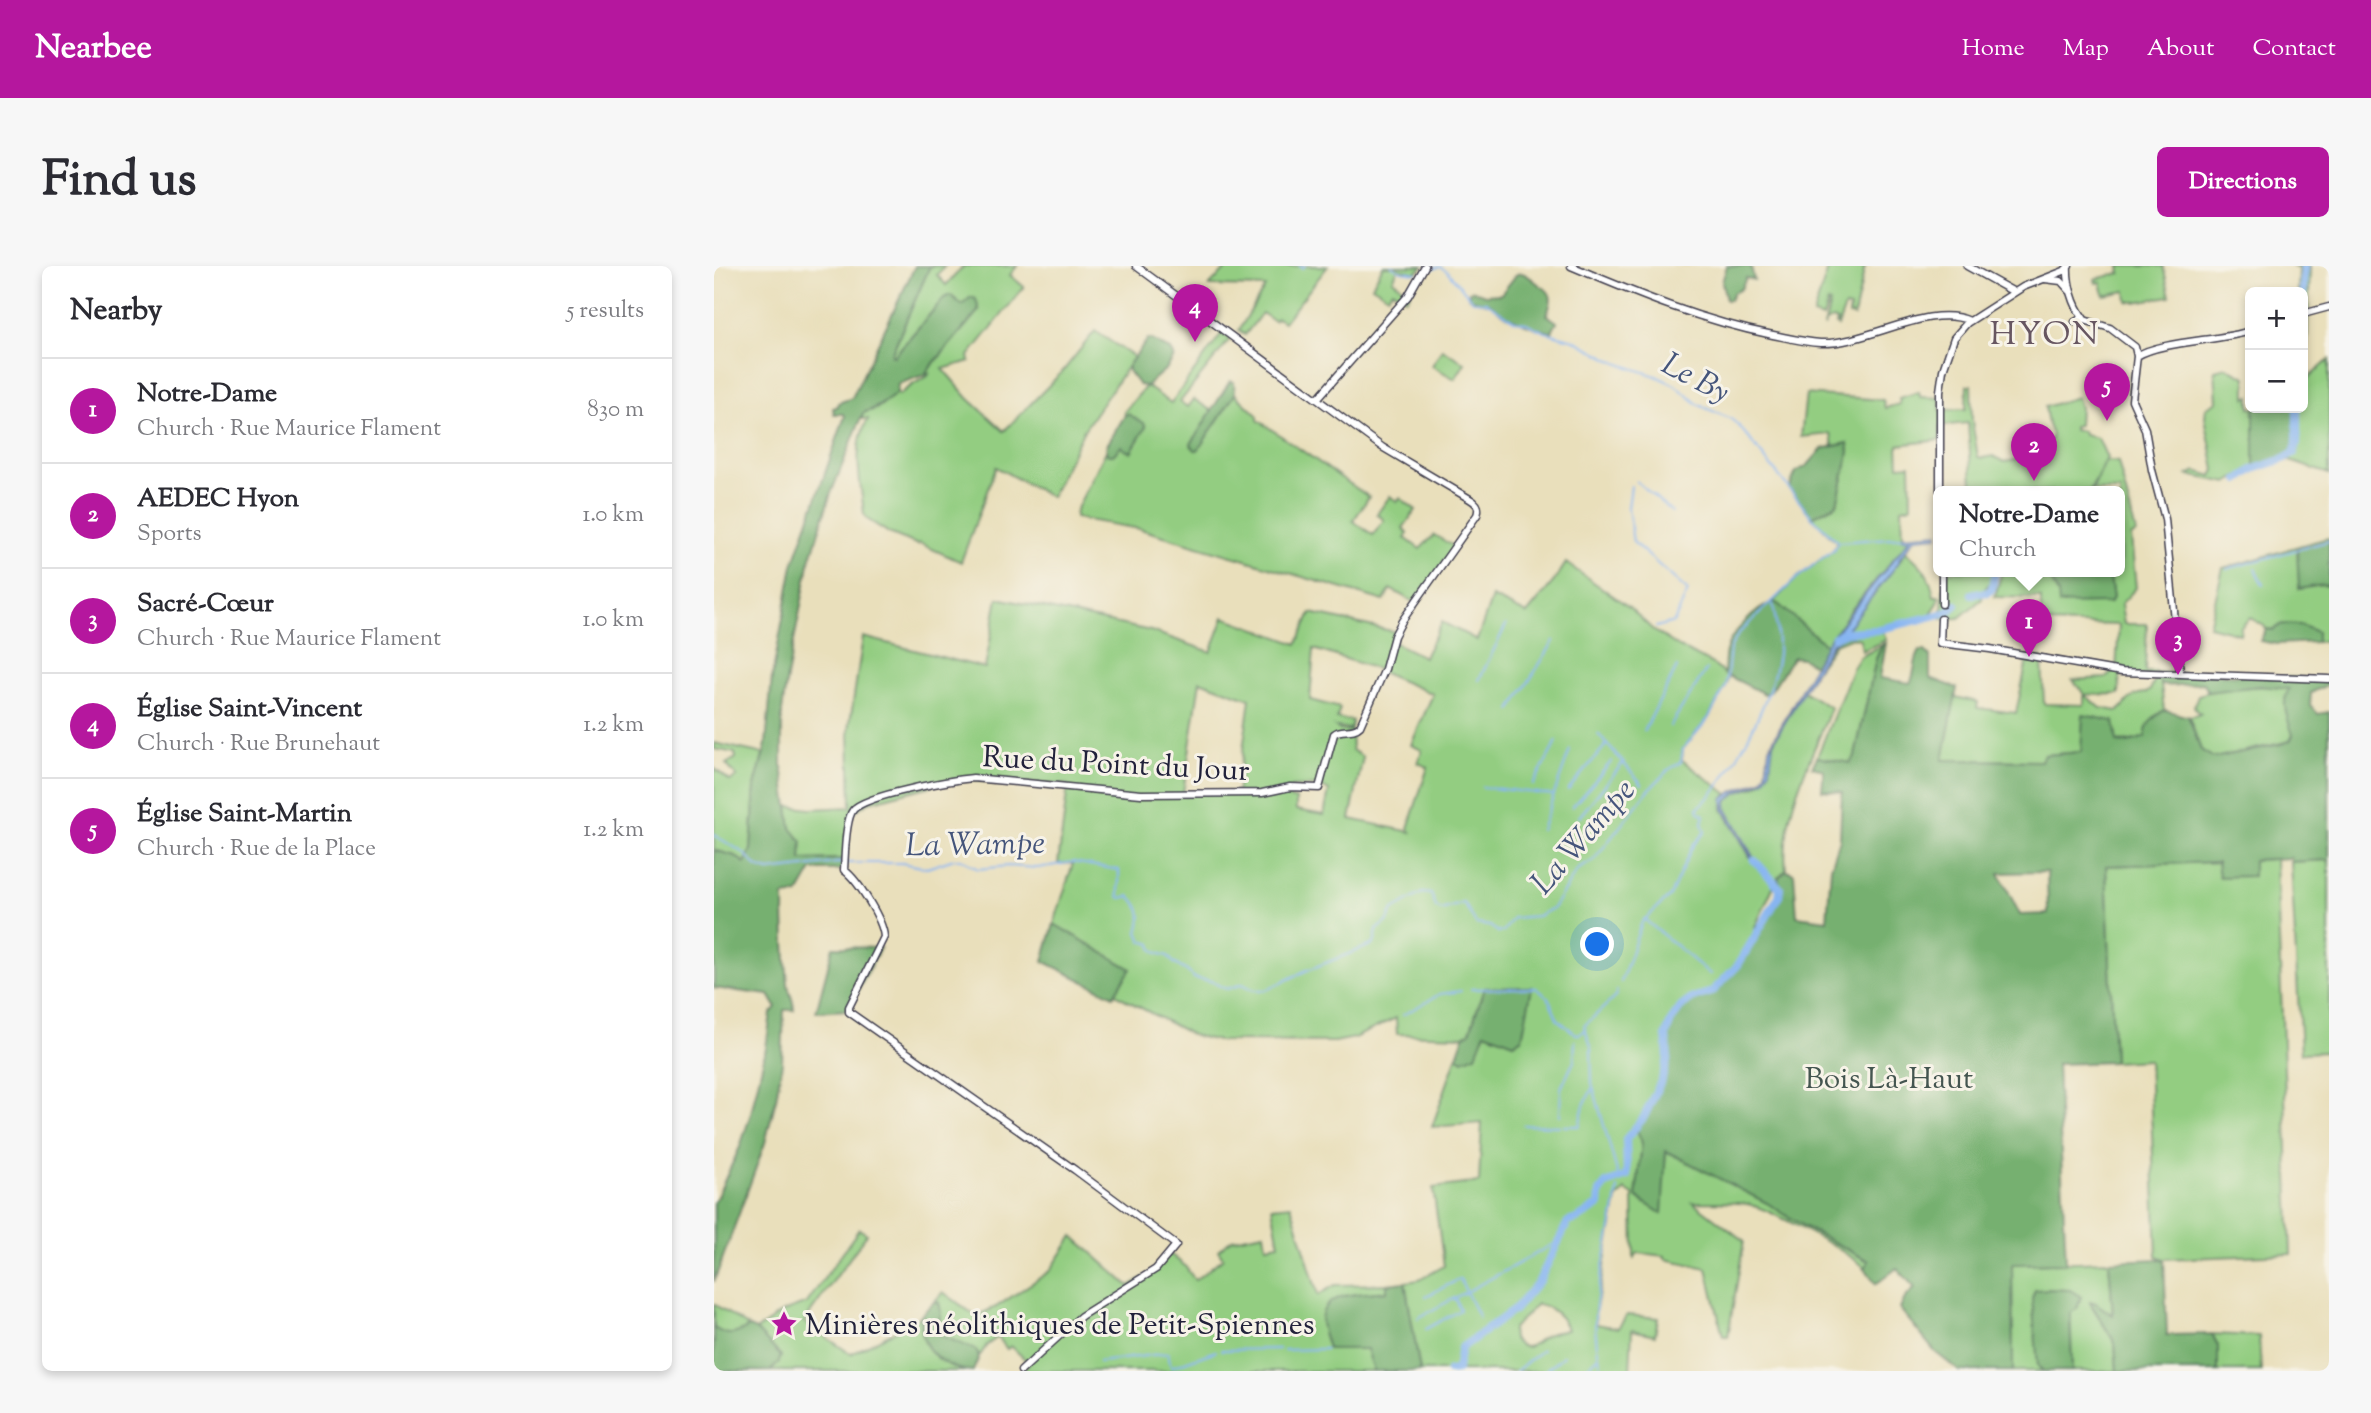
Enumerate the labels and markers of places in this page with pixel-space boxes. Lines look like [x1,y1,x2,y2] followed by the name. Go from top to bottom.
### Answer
[1172,284,1218,342] pin: 4
[2084,363,2130,421] pin: 5
[2011,423,2057,481] pin: 2
[2006,599,2052,657] pin: 1
[2155,617,2201,675] pin: 3
[805,1305,1315,1348] place label: Minières néolithiques de Petit-Spiennes
[769,1309,799,1339] place icon: Minières néolithiques de Petit-Spiennes

